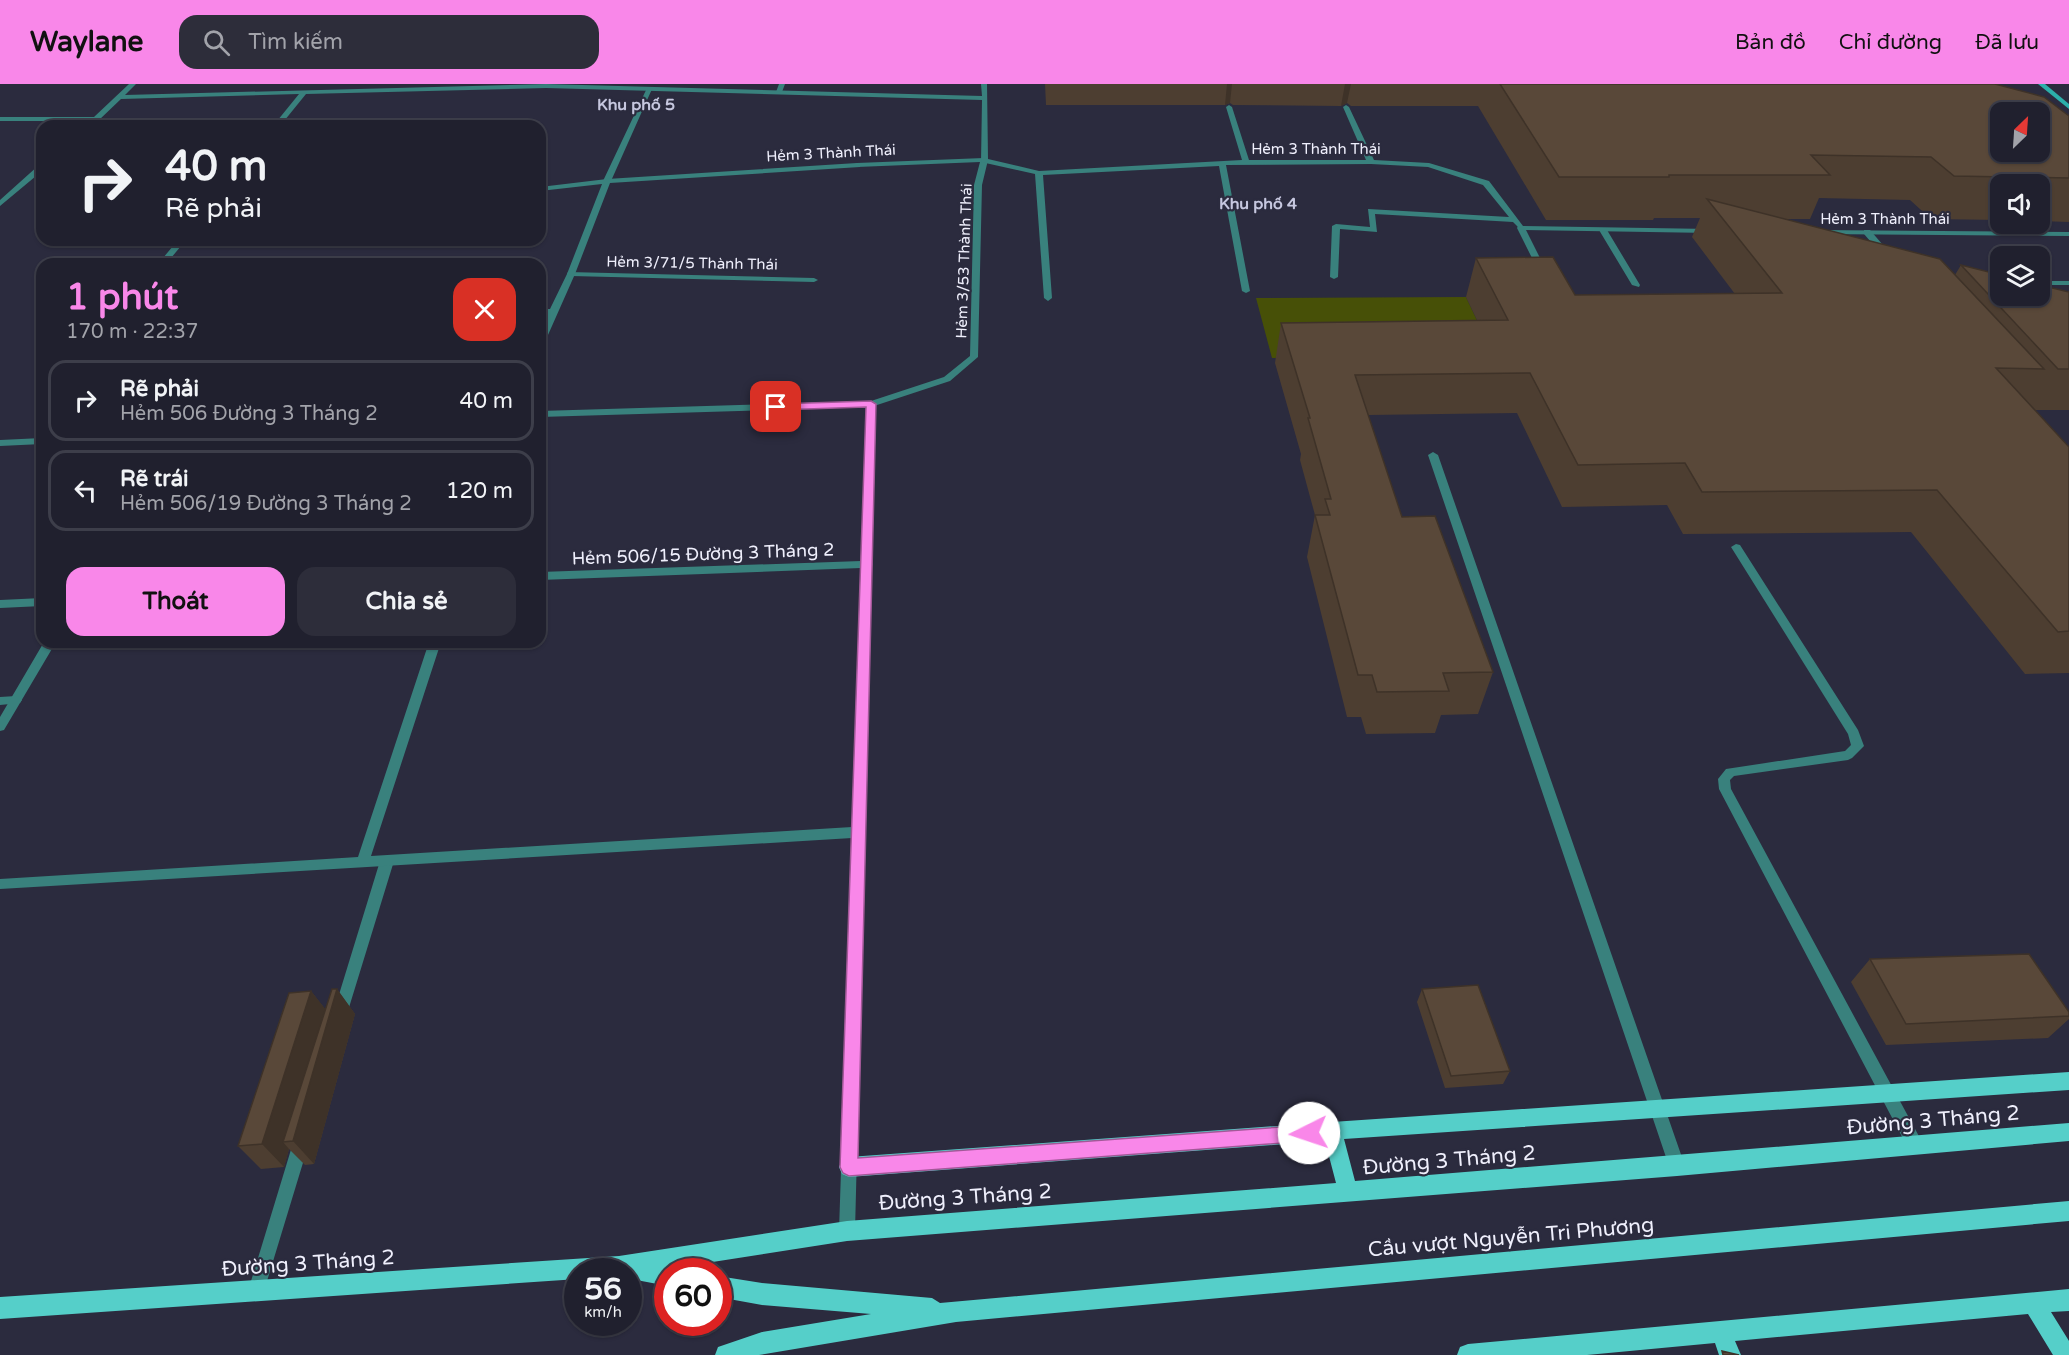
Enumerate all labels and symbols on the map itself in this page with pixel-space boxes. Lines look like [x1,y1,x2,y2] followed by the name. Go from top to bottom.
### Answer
[597,95,675,115] district label: Khu phố 5
[1990,102,2050,162] north arrow
[1251,140,1381,158] street label: Hẻm 3 Thành Thái
[766,141,896,165] street label: Hẻm 3 Thành Thái
[952,183,976,339] street label: Hẻm 3/53 Thành Thái
[1219,194,1297,214] district label: Khu phố 4
[1820,210,1950,228] street label: Hẻm 3 Thành Thái
[606,253,778,273] street label: Hẻm 3/71/5 Thành Thái
[750,381,801,432] pin
[571,538,835,570] street label: Hẻm 506/15 Đường 3 Tháng 2
[1845,1100,2021,1141] street label: Đường 3 Tháng 2
[1277,1101,1341,1165] position arrow
[1361,1140,1537,1181] street label: Đường 3 Tháng 2
[878,1179,1052,1216] street label: Đường 3 Tháng 2
[1367,1213,1655,1262] street label: Cầu vượt Nguyễn Tri Phương
[221,1245,395,1282] street label: Đường 3 Tháng 2
[654,1258,732,1336] speed limit sign: 60

